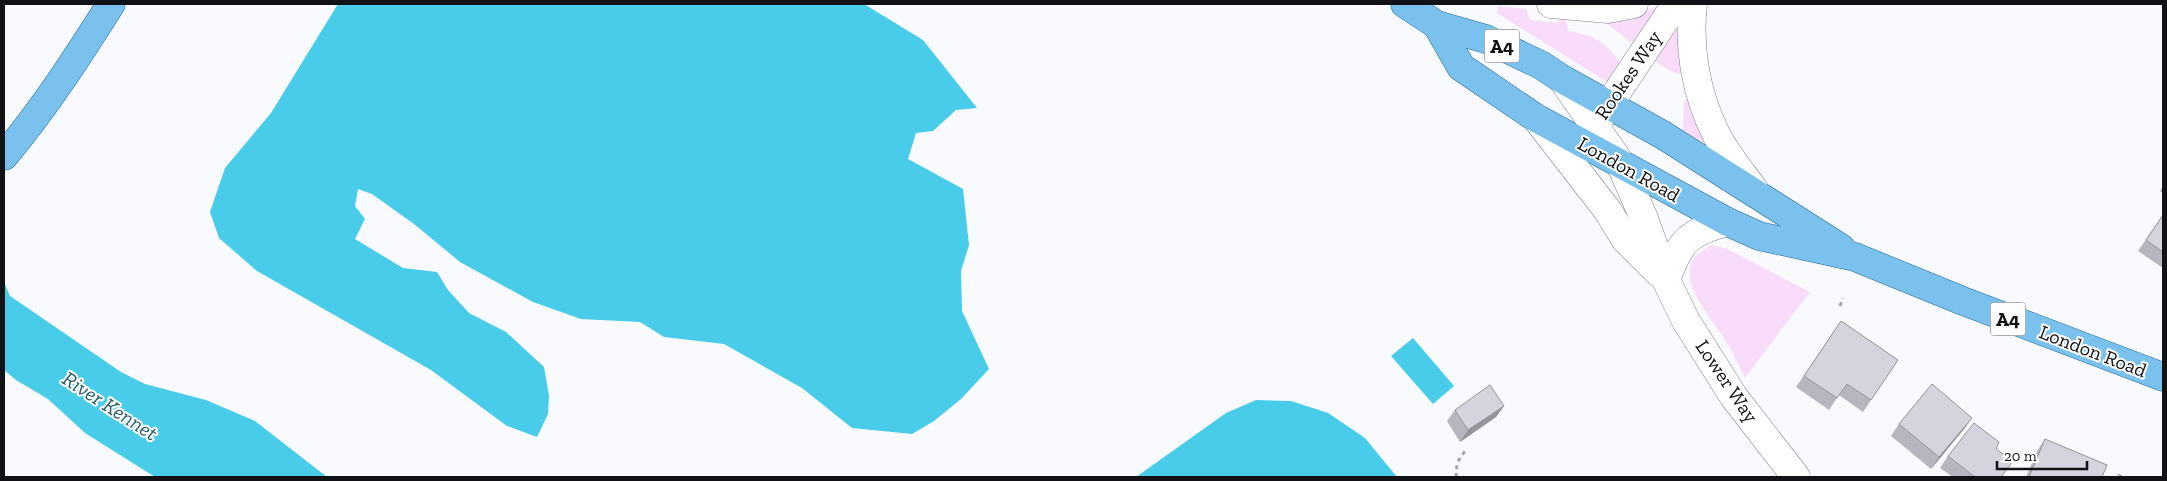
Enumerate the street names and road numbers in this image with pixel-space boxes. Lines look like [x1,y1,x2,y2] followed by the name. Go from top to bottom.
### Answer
[1590,25,1667,124] street label: Rookes Way
[1484,29,1520,62] road number: A4
[1574,131,1684,207] street label: London Road
[1990,302,2026,336] road number: A4
[2036,320,2150,382] street label: London Road
[1691,335,1764,428] street label: Lower Way

